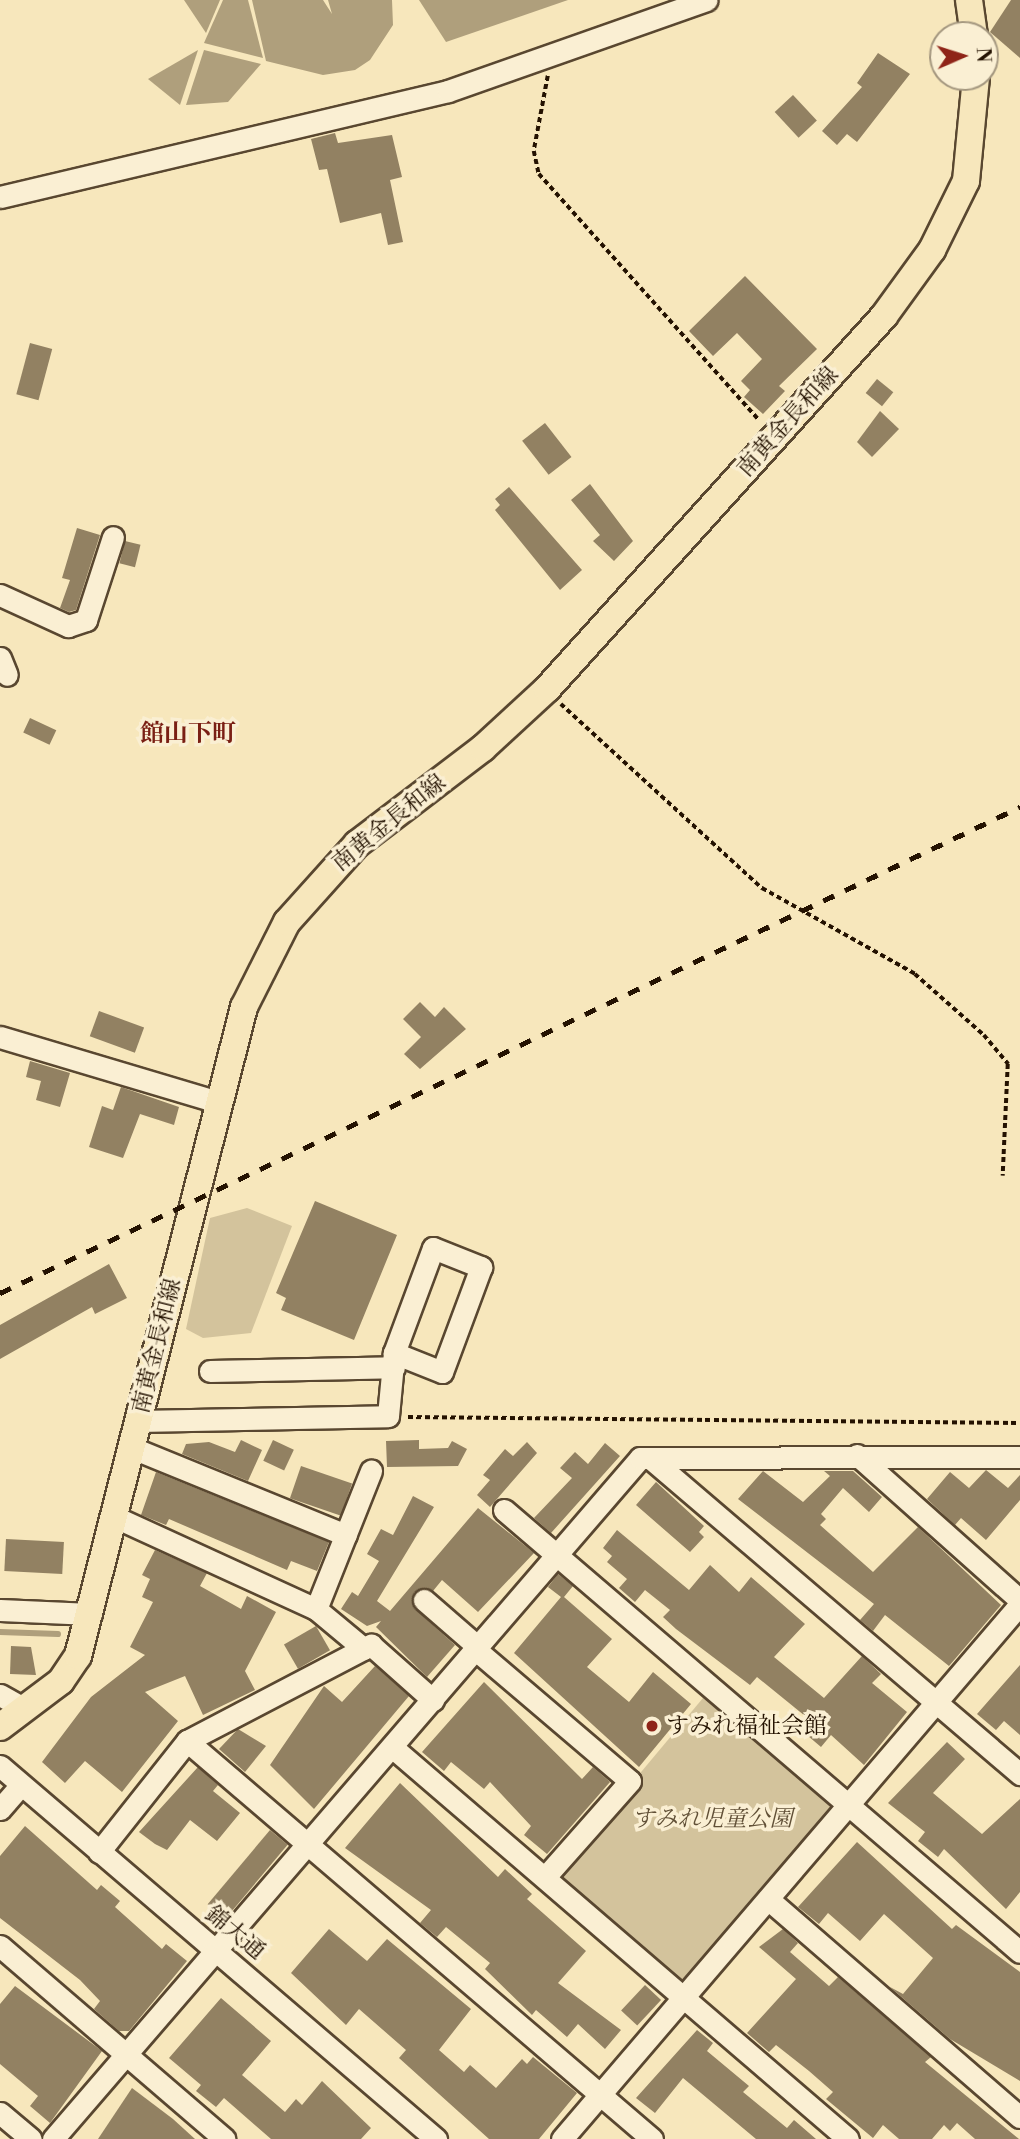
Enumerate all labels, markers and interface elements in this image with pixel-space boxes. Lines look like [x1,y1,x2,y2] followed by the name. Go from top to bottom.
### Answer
[929,21,999,91] north arrow
[971,47,995,63] text: N
[732,361,844,483] street label: 南黄金長和線
[140,721,236,749] district label: 館山下町
[327,769,451,877] street label: 南黄金長和線
[127,1276,187,1416] street label: 南黄金長和線
[666,1712,827,1740] place label: すみれ福祉会館
[644,1718,660,1734] marker: すみれ福祉会館
[632,1805,792,1833] park label: すみれ児童公園
[200,1900,270,1966] street label: 錦大通

